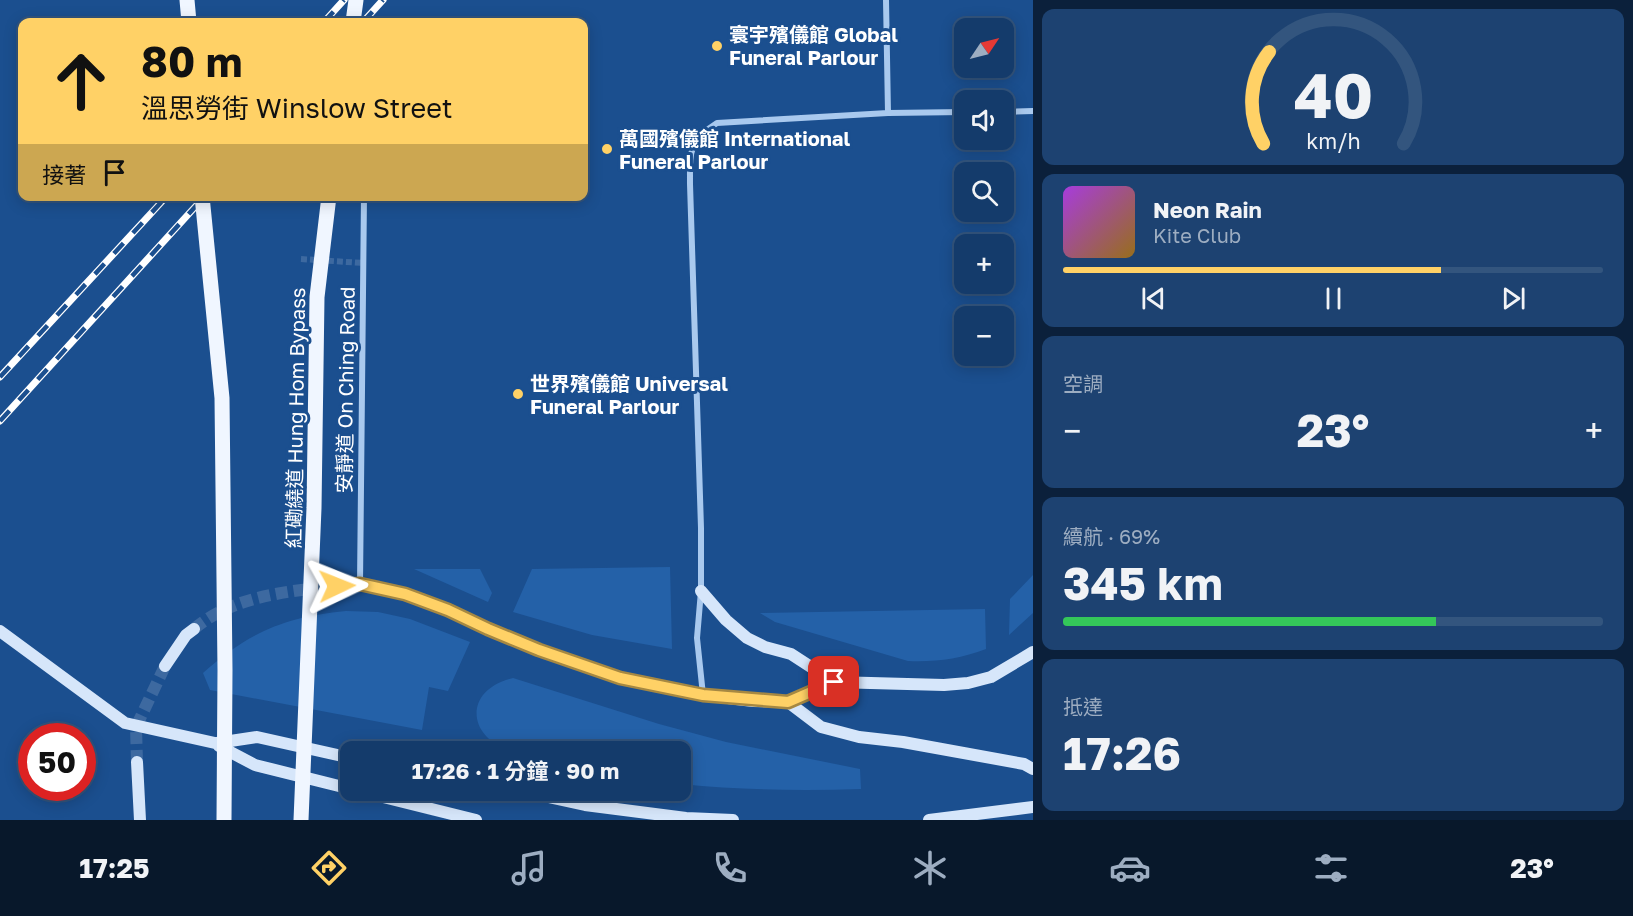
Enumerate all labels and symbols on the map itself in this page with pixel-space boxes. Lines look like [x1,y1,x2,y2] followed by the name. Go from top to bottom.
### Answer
[954,18,1014,78] north arrow
[729,22,898,69] place label: 寰宇殯儀館 Global Funeral Parlour
[710,39,724,53] marker: 寰宇殯儀館 Global Funeral Parlour
[619,126,850,173] place label: 萬國殯儀館 International Funeral Parlour
[600,142,614,156] marker: 萬國殯儀館 International Funeral Parlour
[331,286,359,494] street label: 安靜道 On Ching Road
[281,287,309,549] street label: 紅磡繞道 Hung Hom Bypass
[530,371,728,418] place label: 世界殯儀館 Universal Funeral Parlour
[511,387,525,401] marker: 世界殯儀館 Universal Funeral Parlour
[305,554,369,618] position arrow
[808,656,859,707] pin
[18,723,96,801] speed limit sign: 50

